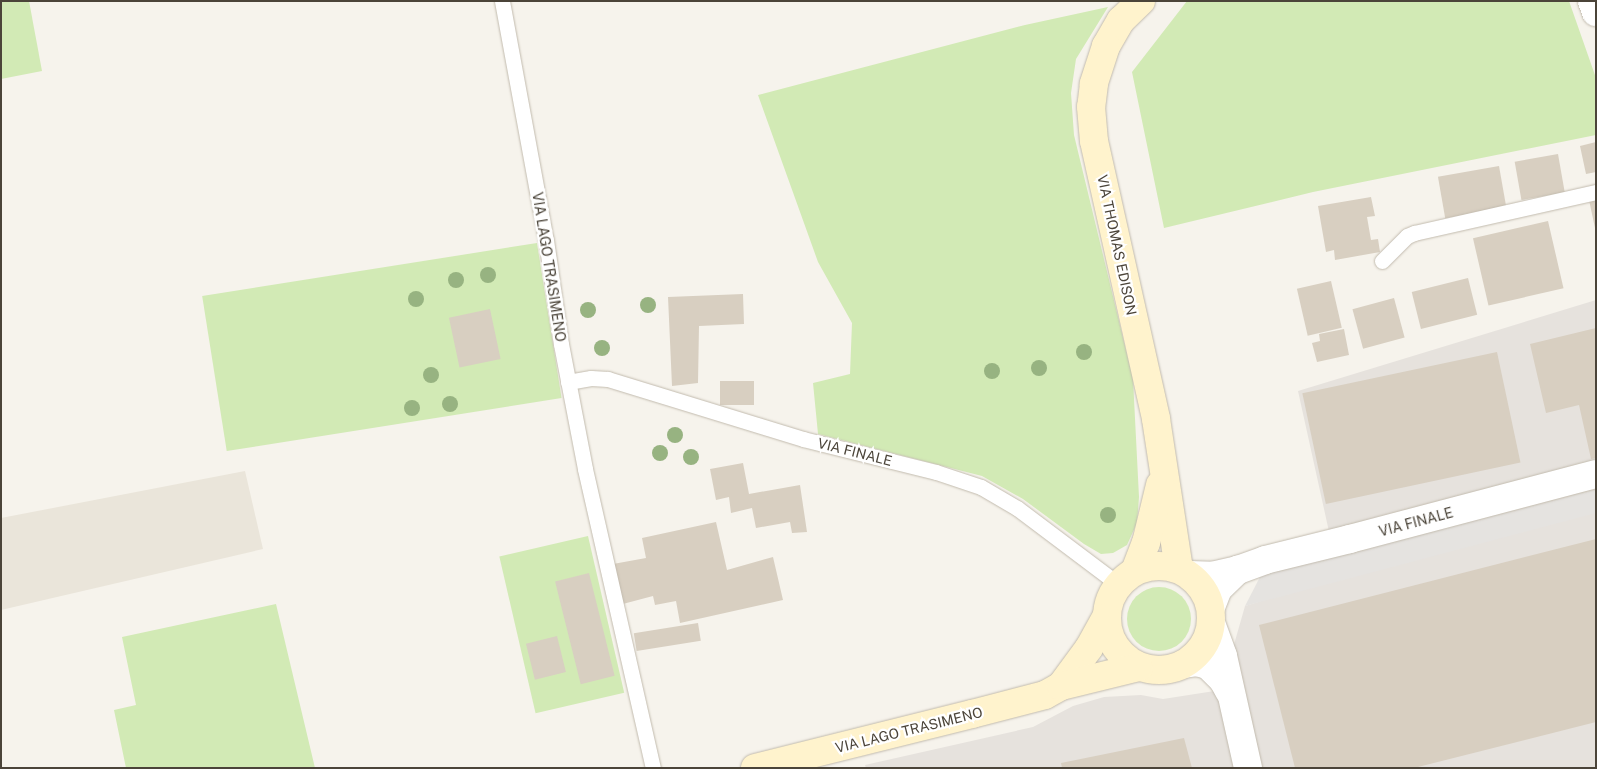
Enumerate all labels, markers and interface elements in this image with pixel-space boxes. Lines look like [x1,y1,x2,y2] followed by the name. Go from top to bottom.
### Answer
[1094,173,1140,317] street label: VIA THOMAS EDISON
[529,191,569,343] street label: VIA LAGO TRASIMENO
[816,435,894,469] street label: VIA FINALE
[1377,504,1455,540] street label: VIA FINALE
[834,704,984,756] street label: VIA LAGO TRASIMENO

